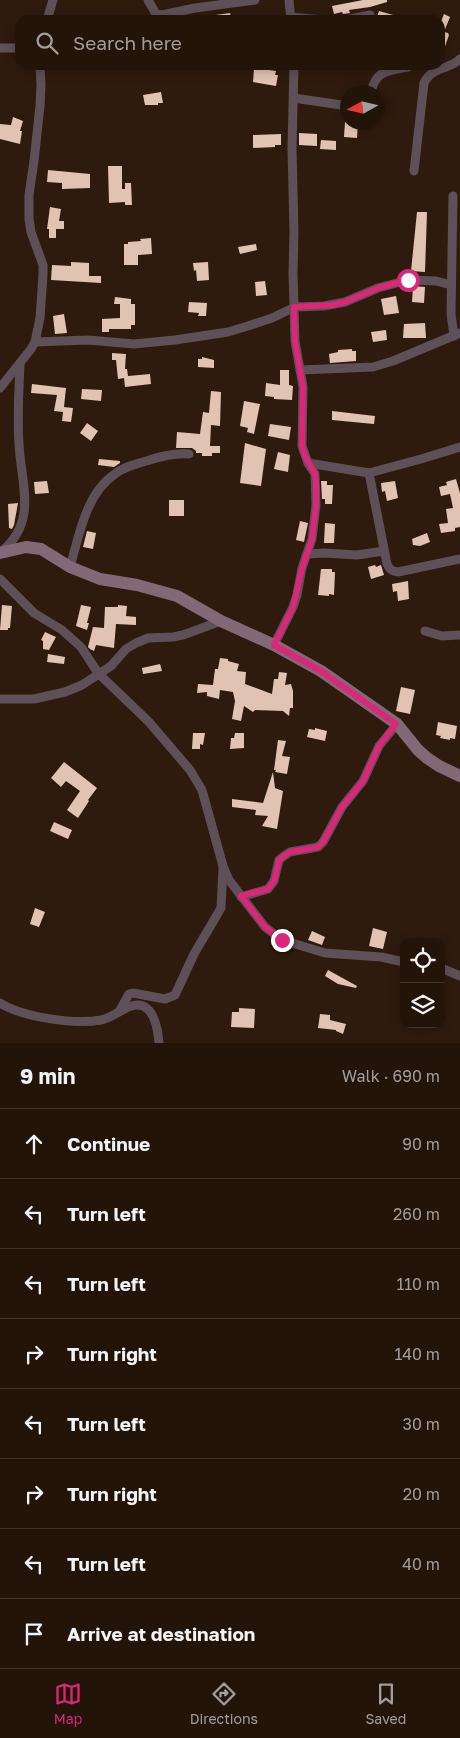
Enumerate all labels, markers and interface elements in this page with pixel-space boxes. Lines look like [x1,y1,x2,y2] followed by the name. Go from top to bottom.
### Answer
[15,15,445,70] search box
[33,29,61,57] icon: search
[73,31,182,54] text: Search here
[340,85,385,130] north arrow
[397,269,420,292] route start
[271,929,294,952] route end
[400,938,445,1028] map controls
[400,938,445,983] button: locate
[400,983,445,1028] button: layers
[20,1063,75,1089] text: 9 min
[342,1066,440,1086] text: Walk · 690 m
[20,1130,48,1158] icon: ahead
[67,1132,150,1155] text: Continue
[402,1134,440,1154] text: 90 m
[20,1200,48,1228] icon: left
[67,1202,146,1225] text: Turn left
[393,1204,440,1224] text: 260 m
[20,1270,48,1298] icon: left
[67,1272,146,1295] text: Turn left
[396,1274,440,1294] text: 110 m
[20,1340,48,1368] icon: right
[67,1342,157,1365] text: Turn right
[394,1344,440,1364] text: 140 m
[20,1410,48,1438] icon: left
[67,1412,146,1435] text: Turn left
[403,1414,440,1434] text: 30 m
[20,1480,48,1508] icon: right
[67,1482,157,1505] text: Turn right
[403,1484,440,1504] text: 20 m
[20,1550,48,1578] icon: left
[67,1552,146,1575] text: Turn left
[402,1554,440,1574] text: 40 m
[20,1620,48,1648] icon: arrive
[67,1622,255,1645] text: Arrive at destination
[54,1680,82,1727] tab: Map
[190,1680,258,1727] tab: Directions
[365,1680,406,1727] tab: Saved

